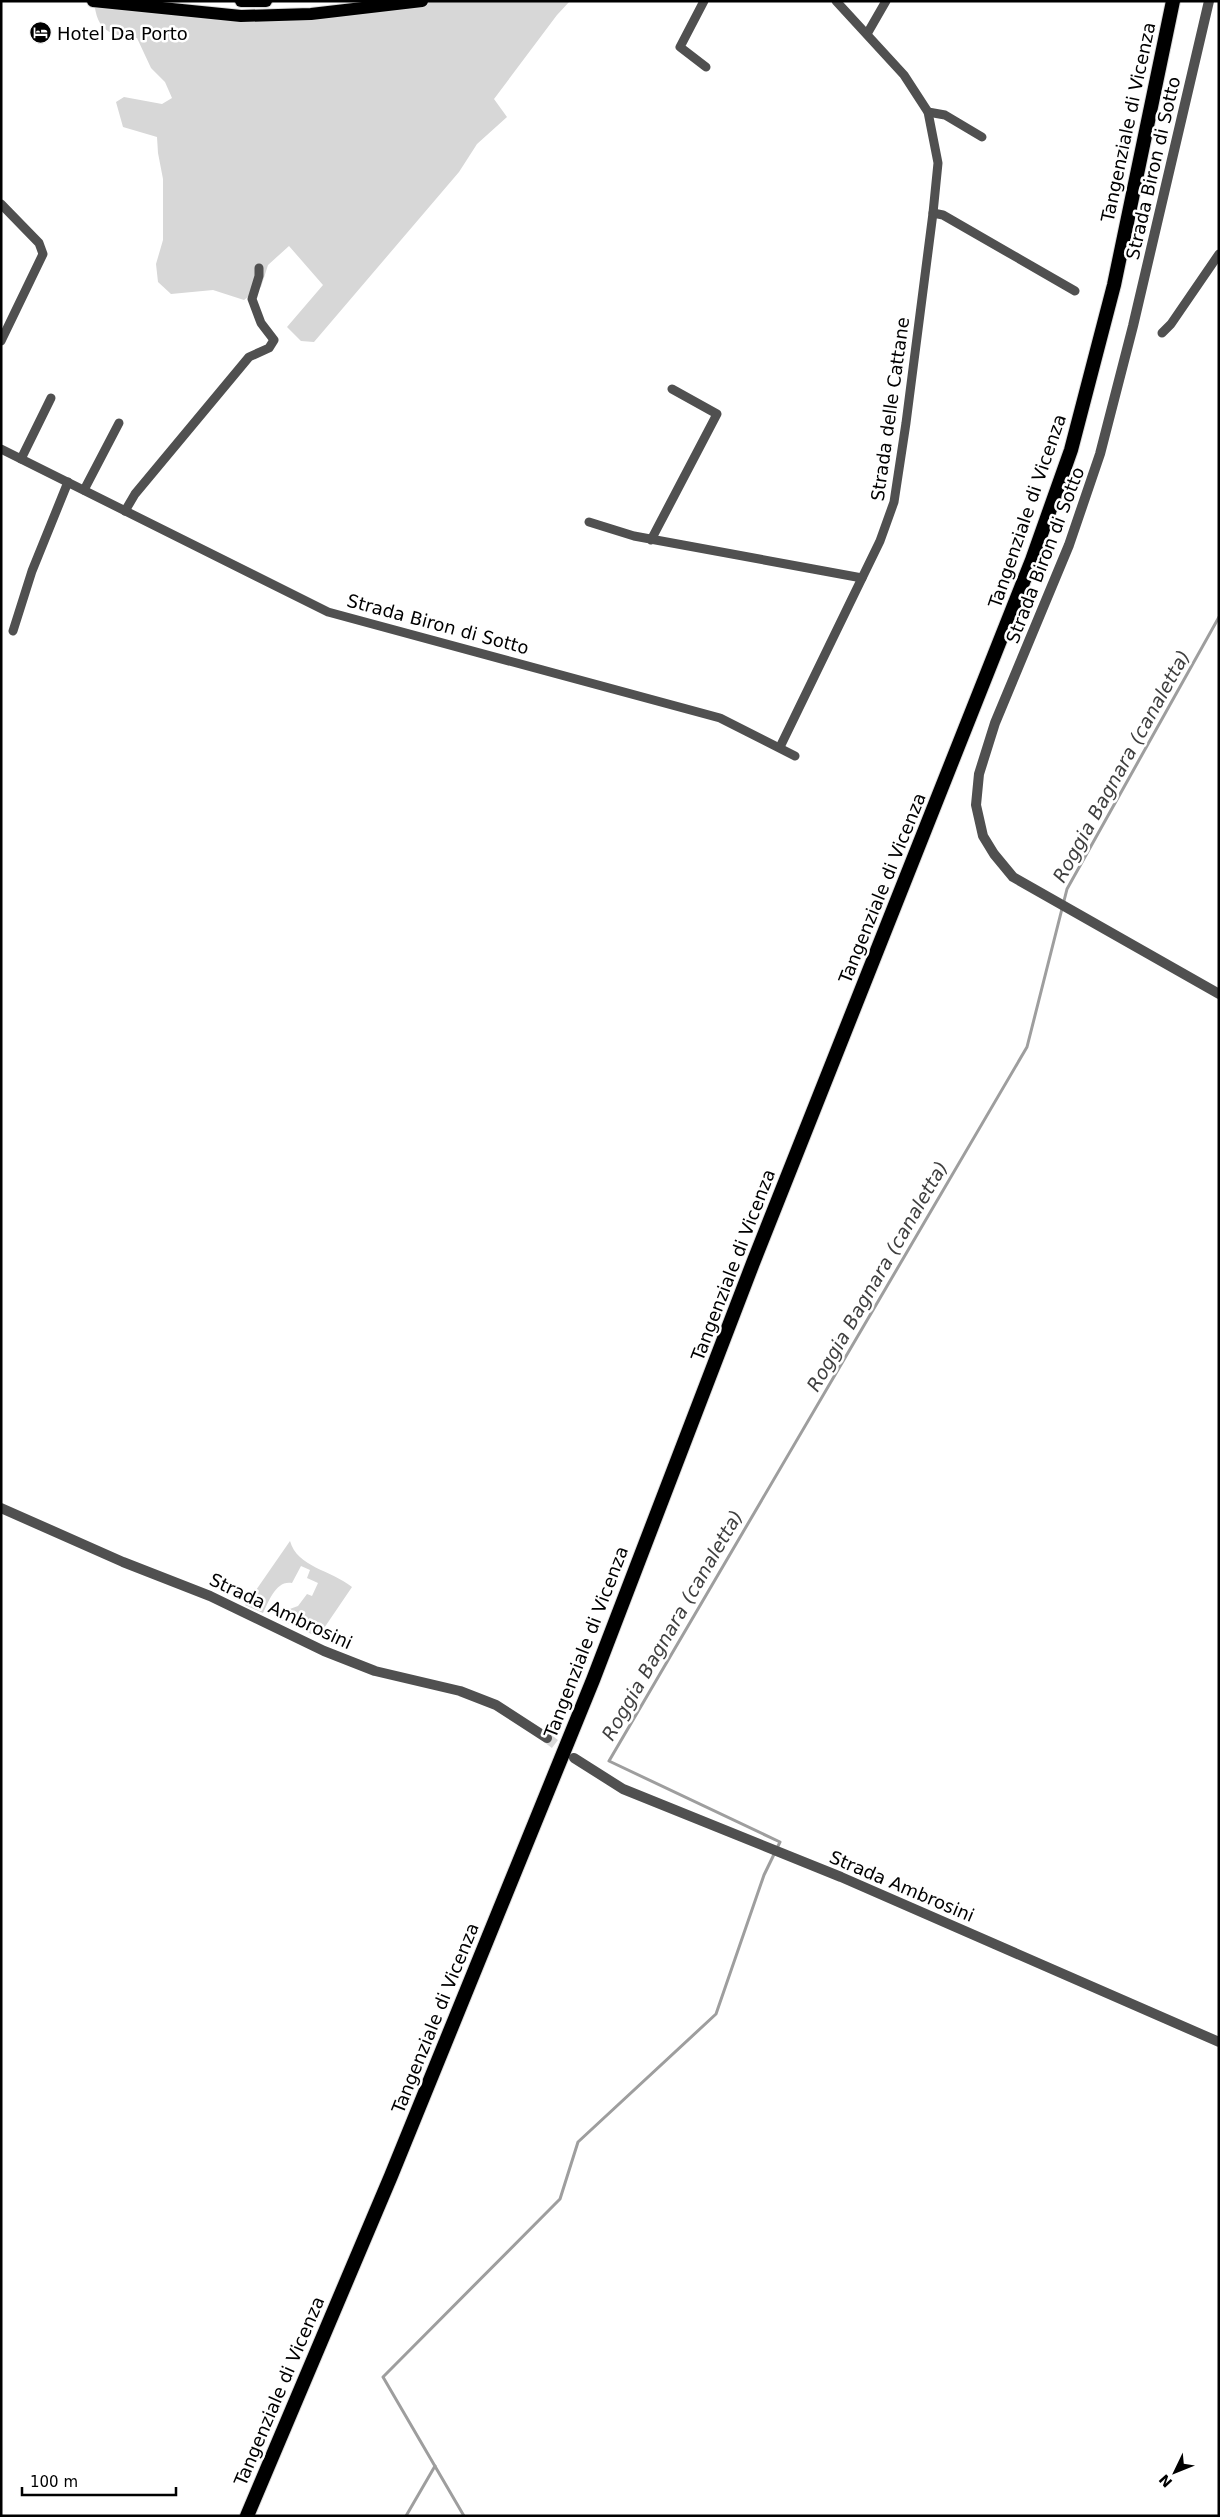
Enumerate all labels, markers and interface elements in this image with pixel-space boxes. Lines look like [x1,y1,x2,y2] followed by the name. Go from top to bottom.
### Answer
[1096,20,1159,225] street label: Tangenziale di Vicenza
[29,21,53,45] hotel icon: Hotel Da Porto
[57,23,188,44] place label: Hotel Da Porto
[1122,74,1184,262] street label: Strada Biron di Sotto
[867,316,913,502] street label: Strada delle Cattane
[984,411,1070,612] street label: Tangenziale di Vicenza
[1002,464,1088,646] street label: Strada Biron di Sotto
[345,590,531,658] street label: Strada Biron di Sotto
[1048,646,1194,886] water label: Roggia Bagnara (canaletta)
[834,790,930,987] street label: Tangenziale di Vicenza
[802,1157,952,1395] water label: Roggia Bagnara (canaletta)
[686,1166,779,1365] street label: Tangenziale di Vicenza
[597,1506,747,1744] water label: Roggia Bagnara (canaletta)
[539,1543,632,1742] street label: Tangenziale di Vicenza
[206,1569,356,1653] street label: Strada Ambrosini
[826,1846,978,1926] street label: Strada Ambrosini
[387,1920,483,2117] street label: Tangenziale di Vicenza
[229,2293,328,2490] street label: Tangenziale di Vicenza
[1150,2447,1200,2497] north arrow
[22,2464,176,2496] scale bar
[1156,2471,1175,2491] text: N
[30,2473,78,2491] text: 100 m

